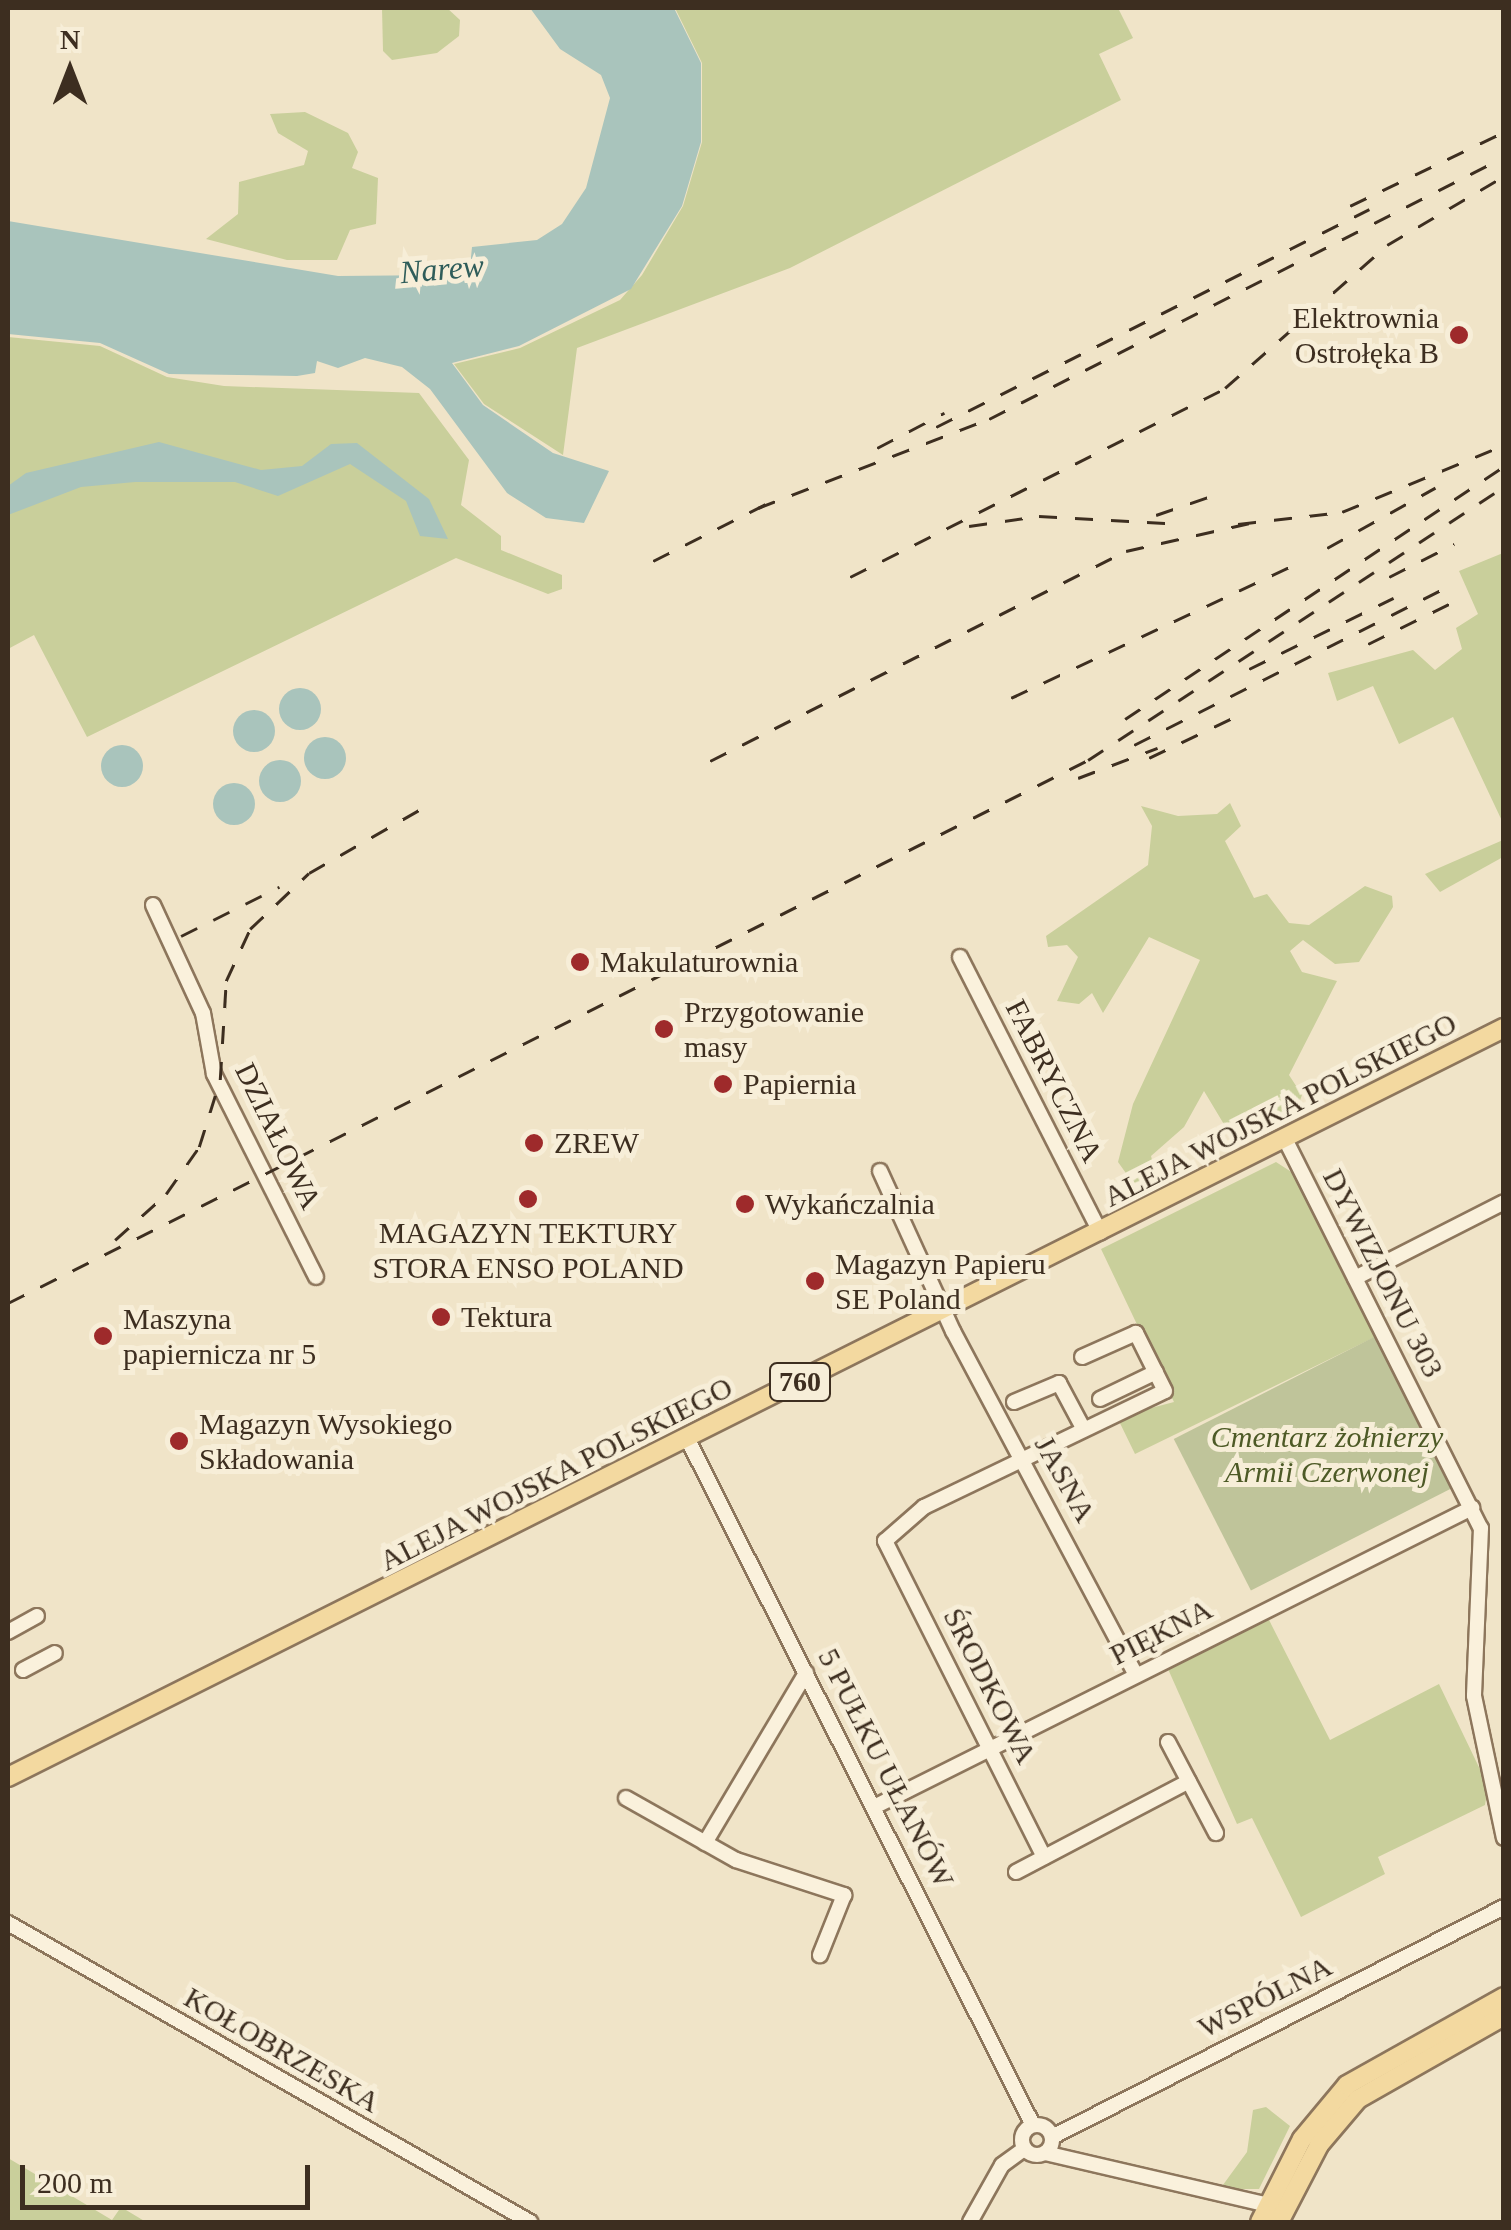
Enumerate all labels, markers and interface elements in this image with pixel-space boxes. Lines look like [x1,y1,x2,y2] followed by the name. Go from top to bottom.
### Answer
[20,20,120,120] north arrow
[60,24,80,55] text: N
[398,246,486,292] water label: Narew
[1292,300,1439,370] place label: Elektrownia Ostrołęka B
[1448,324,1470,346] marker: Elektrownia Ostrołęka B
[600,944,798,980] place label: Makulaturownia
[569,951,591,973] marker: Makulaturownia
[684,994,864,1064] place label: Przygotowanie masy
[998,994,1110,1168] street label: FABRYCZNA
[1096,1004,1464,1216] street label: ALEJA WOJSKA POLSKIEGO
[653,1018,675,1040] marker: Przygotowanie masy
[227,1057,329,1215] street label: DZIAŁOWA
[743,1066,856,1102] place label: Papiernia
[712,1073,734,1095] marker: Papiernia
[554,1125,639,1161] place label: ZREW
[523,1132,545,1154] marker: ZREW
[1315,1163,1451,1383] street label: DYWIZJONU 303
[765,1186,935,1222] place label: Wykańczalnia
[517,1188,539,1210] marker: MAGAZYN TEKTURY STORA ENSO POLAND
[734,1193,756,1215] marker: Wykańczalnia
[372,1215,684,1286] place label: MAGAZYN TEKTURY STORA ENSO POLAND
[835,1246,1046,1316] place label: Magazyn Papieru SE Poland
[804,1270,826,1292] marker: Magazyn Papieru SE Poland
[461,1299,552,1335] place label: Tektura
[123,1301,316,1372] place label: Maszyna papiernicza nr 5
[430,1306,452,1328] marker: Tektura
[92,1325,114,1347] marker: Maszyna papiernicza nr 5
[768,1359,832,1405] road number: 760
[372,1368,740,1580] street label: ALEJA WOJSKA POLSKIEGO
[199,1406,453,1476] place label: Magazyn Wysokiego Składowania
[1211,1419,1443,1490] park label: Cmentarz żołnierzy Armii Czerwonej
[1027,1429,1103,1529] street label: JASNA
[168,1430,190,1452] marker: Magazyn Wysokiego Składowania
[1104,1591,1218,1673] street label: PIĘKNA
[935,1602,1045,1770] street label: ŚRODKOWA
[810,1643,962,1893] street label: 5 PUŁKU UŁANÓW
[1192,1948,1338,2046] street label: WSPÓLNA
[178,1979,386,2121] street label: KOŁOBRZESKA
[25,2145,315,2207] scale bar
[37,2166,113,2199] text: 200 m

